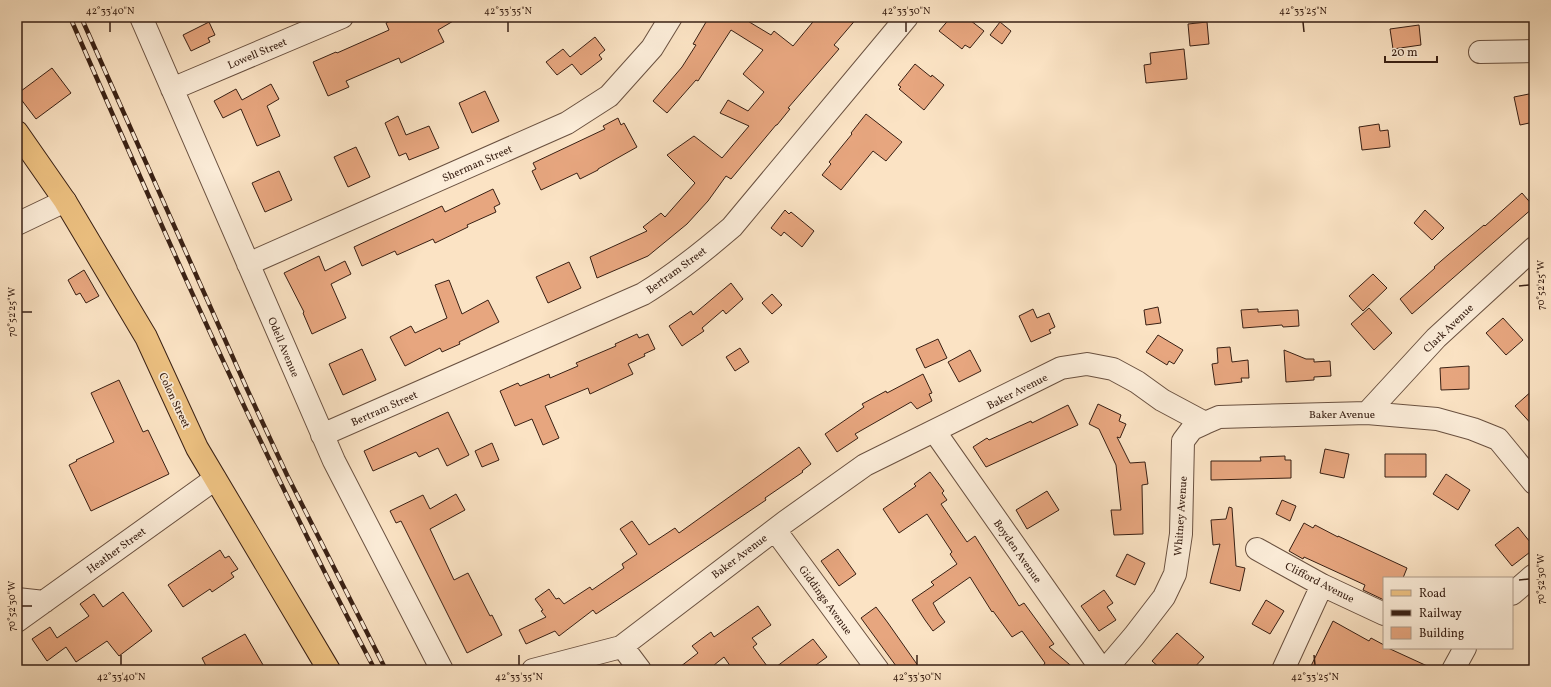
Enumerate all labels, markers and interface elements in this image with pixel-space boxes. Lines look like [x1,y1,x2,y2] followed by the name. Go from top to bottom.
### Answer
[86,4,135,18] text: 42°33'40"N
[484,4,532,18] text: 42°33'35"N
[882,4,931,18] text: 42°33'30"N
[1279,4,1328,18] text: 42°33'25"N
[226,35,290,74] street label: Lowell Street
[1385,38,1437,64] scale bar
[1391,45,1418,61] text: 20 m
[440,142,515,187] street label: Sherman Street
[644,244,710,298] street label: Bertram Street
[1534,260,1548,310] text: 70°52'25"W
[5,287,19,337] text: 70°52'25"W
[1421,301,1478,357] street label: Clark Avenue
[263,315,302,380] street label: Odell Avenue
[154,370,193,431] street label: Colon Street
[985,371,1051,414] street label: Baker Avenue
[349,388,420,431] street label: Bertram Street
[1309,408,1375,423] street label: Baker Avenue
[1171,476,1192,557] street label: Whitney Avenue
[989,517,1044,587] street label: Boyden Avenue
[84,524,150,578] street label: Heather Street
[709,531,771,583] street label: Baker Avenue
[1534,554,1548,604] text: 70°52'30"W
[1282,559,1357,607] street label: Clifford Avenue
[795,563,855,639] street label: Giddings Avenue
[1383,577,1513,649] legend
[5,581,19,631] text: 70°52'30"W
[1419,586,1446,602] text: Road
[1419,606,1462,622] text: Railway
[1419,626,1464,642] text: Building
[97,670,146,684] text: 42°33'40"N
[495,670,543,684] text: 42°33'35"N
[893,670,942,684] text: 42°33'30"N
[1291,670,1340,684] text: 42°33'25"N

